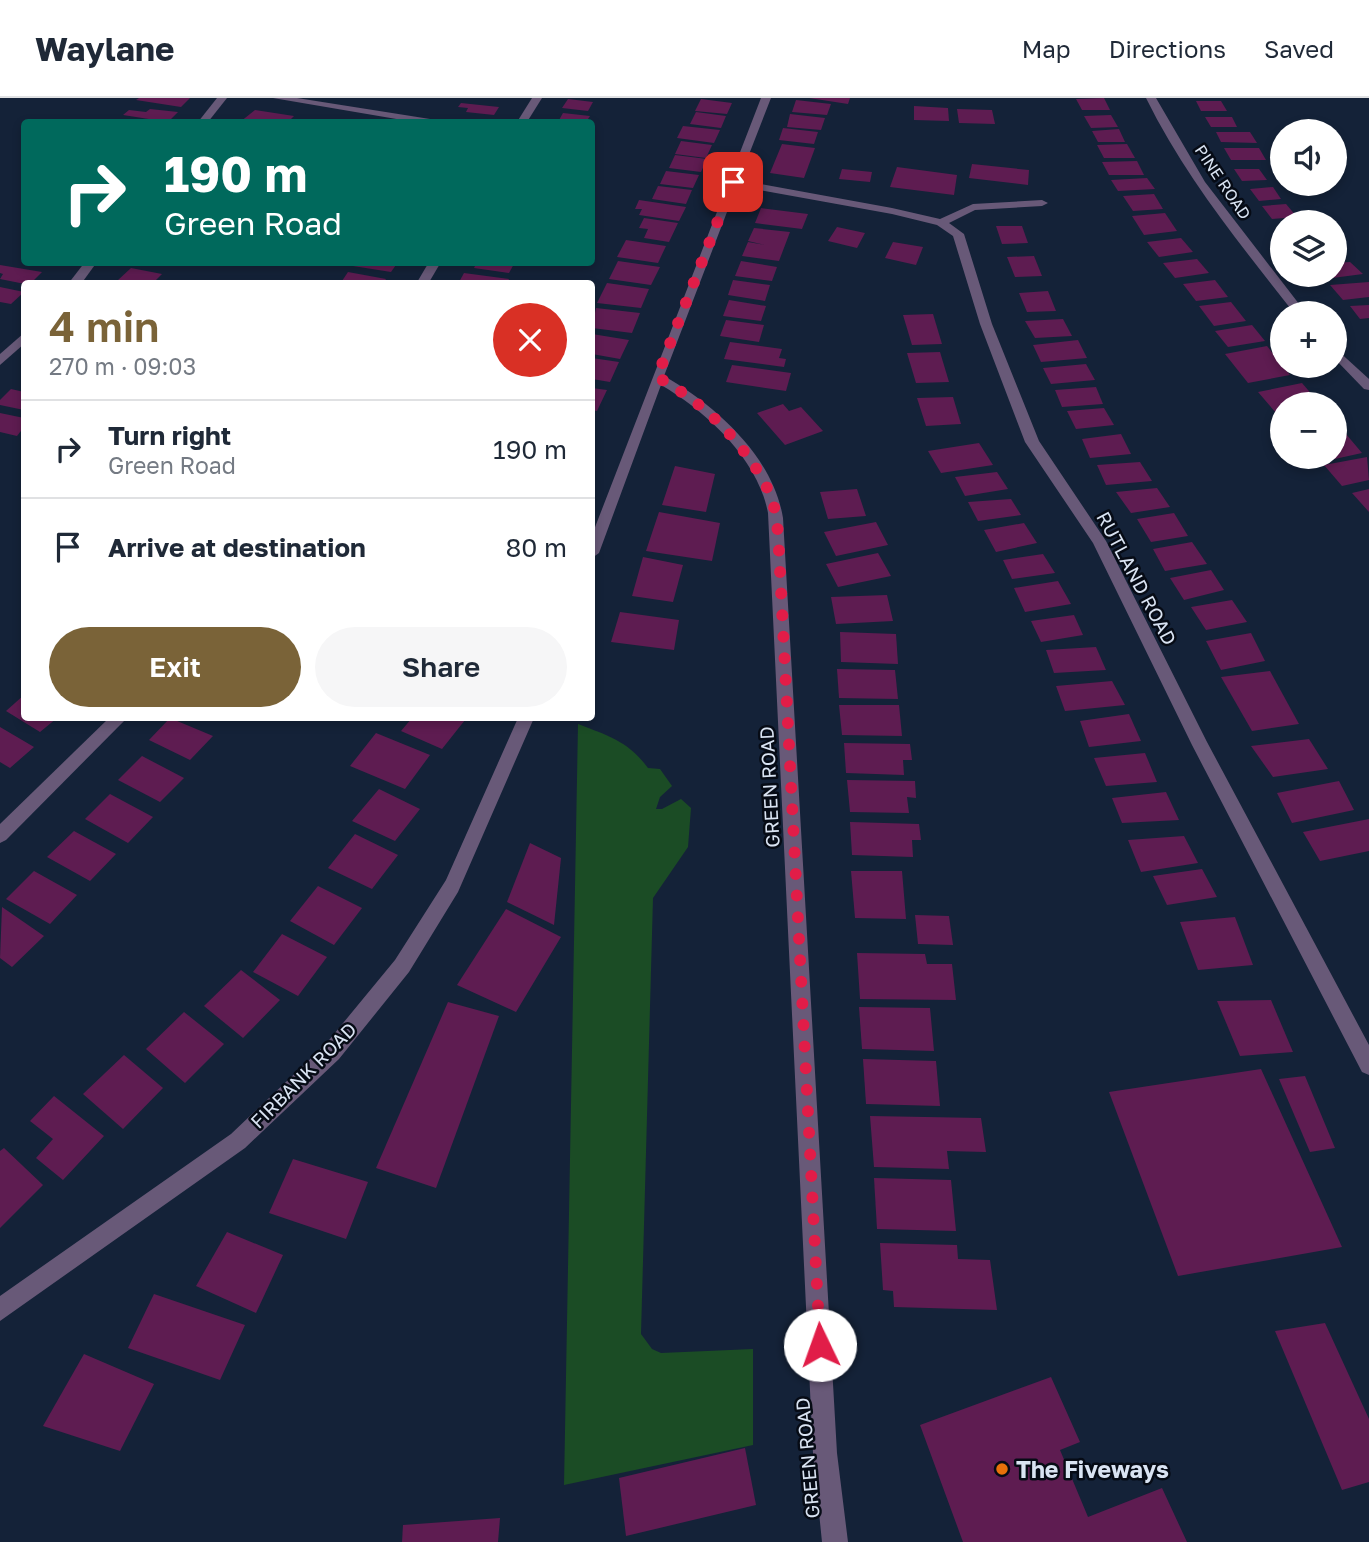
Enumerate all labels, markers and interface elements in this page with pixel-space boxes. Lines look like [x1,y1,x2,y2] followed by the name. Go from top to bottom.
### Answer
[35,29,174,68] text: Waylane
[1022,34,1071,63] text: Map
[1109,34,1226,63] text: Directions
[1264,34,1334,63] text: Saved
[1270,119,1347,469] map controls
[1270,119,1347,196] button: sound
[1191,141,1255,223] street label: PINE ROAD
[164,144,307,203] text: 190 m
[49,147,140,238] icon: right
[703,152,763,212] pin
[714,163,752,201] icon: arrive
[164,204,342,242] text: Green Road
[1270,210,1347,287] button: layers
[49,301,159,351] text: 4 min
[1270,301,1347,378] button: +
[493,303,567,377] button: close
[49,352,196,380] text: 270 m · 09:03
[1270,392,1347,469] button: −
[108,420,231,451] text: Turn right
[49,430,87,468] icon: right
[493,434,567,465] text: 190 m
[108,451,236,479] text: Green Road
[1092,507,1182,649] street label: RUTLAND ROAD
[49,528,87,566] icon: arrive
[108,532,366,563] text: Arrive at destination
[506,532,567,563] text: 80 m
[49,627,301,707] button: Exit
[315,627,567,707] button: Share
[754,726,784,848] street label: GREEN ROAD
[245,1017,361,1133] street label: FIRBANK ROAD
[783,1308,857,1382] position arrow
[790,1397,824,1519] street label: GREEN ROAD
[1016,1455,1169,1483] place label: The Fiveways
[994,1461,1010,1477] marker: The Fiveways

